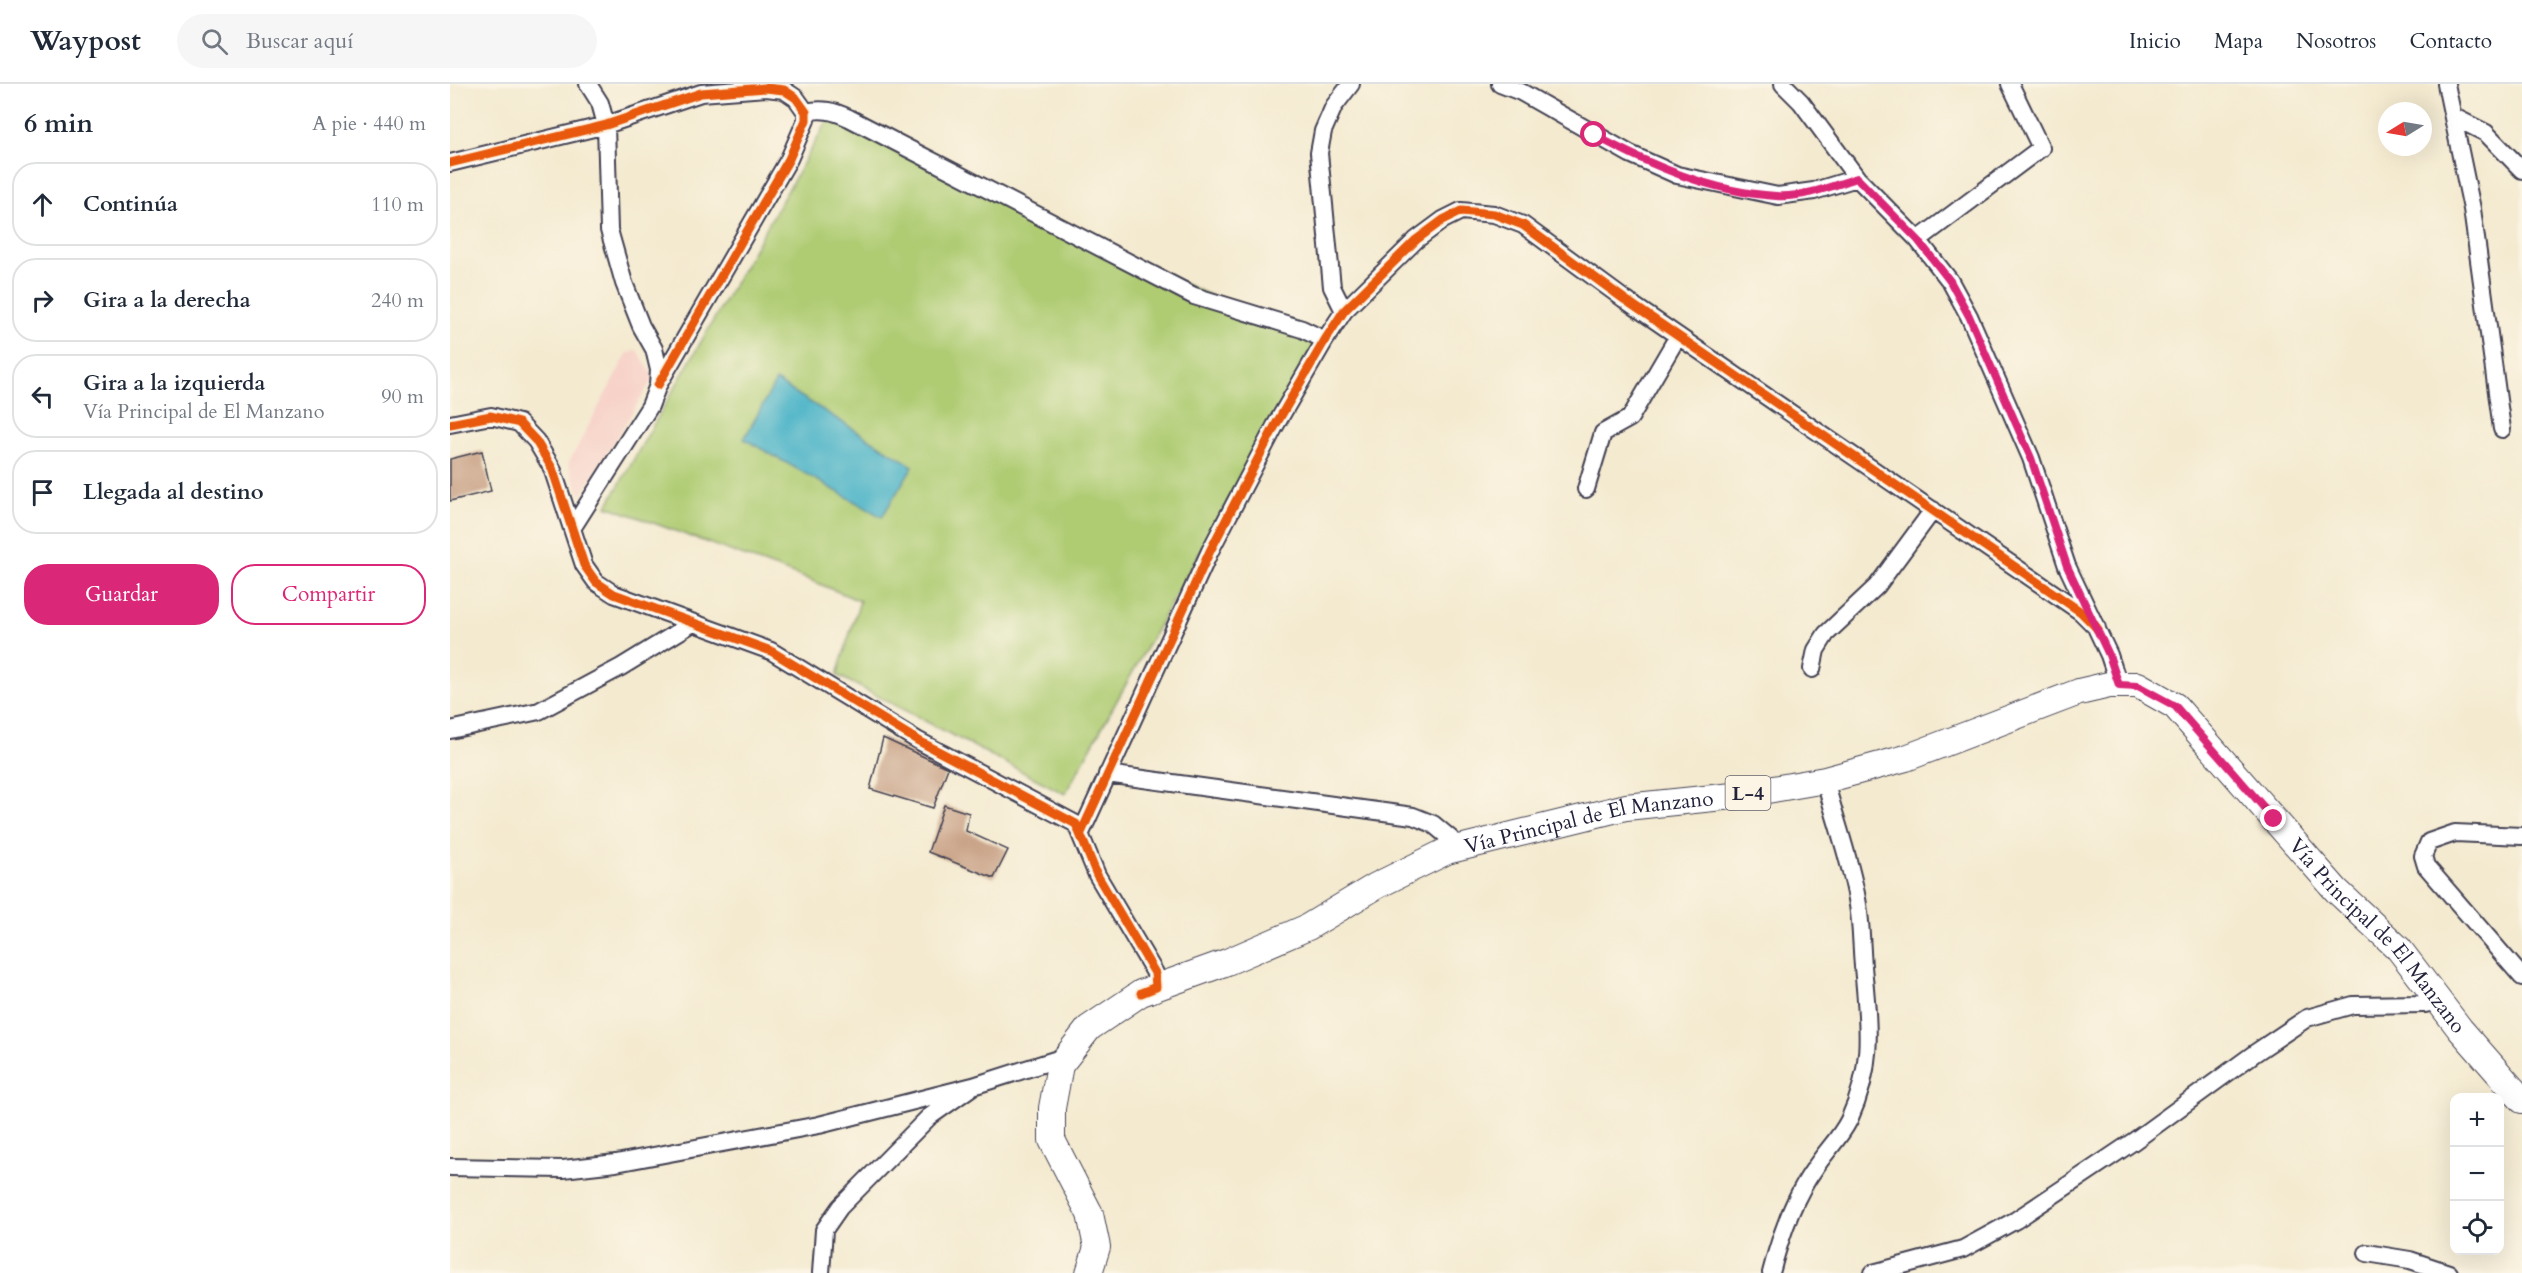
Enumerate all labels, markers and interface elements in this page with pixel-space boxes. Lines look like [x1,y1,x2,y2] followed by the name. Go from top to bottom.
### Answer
[177,14,597,68] search box
[30,22,141,60] text: Waypost
[198,25,231,58] icon: search
[246,26,353,56] text: Buscar aquí
[2129,27,2181,56] text: Inicio
[2214,27,2263,56] text: Mapa
[2296,27,2376,56] text: Nosotros
[2409,27,2492,56] text: Contacto
[2378,102,2432,156] north arrow
[24,106,93,141] text: 6 min
[312,110,426,137] text: A pie · 440 m
[1580,121,1606,147] route start
[26,188,59,221] icon: ahead
[83,189,178,219] text: Continúa
[371,191,424,218] text: 110 m
[26,284,59,317] icon: right
[83,285,251,315] text: Gira a la derecha
[371,287,424,314] text: 240 m
[83,368,266,398] text: Gira a la izquierda
[26,380,59,413] icon: left
[381,383,424,410] text: 90 m
[83,398,324,425] text: Vía Principal de El Manzano
[26,476,59,509] icon: arrive
[83,477,264,507] text: Llegada al destino
[24,564,219,625] button: Guardar
[231,564,426,625] button: Compartir
[1726,776,1770,810] road number: L-4
[1462,784,1715,861] street label: Vía Principal de El Manzano
[2260,805,2286,831] route end
[2282,832,2472,1040] street label: Vía Principal de El Manzano
[2450,1093,2504,1255] map controls
[2450,1093,2504,1147] button: +
[2450,1147,2504,1201] button: −
[2450,1201,2504,1255] button: locate

